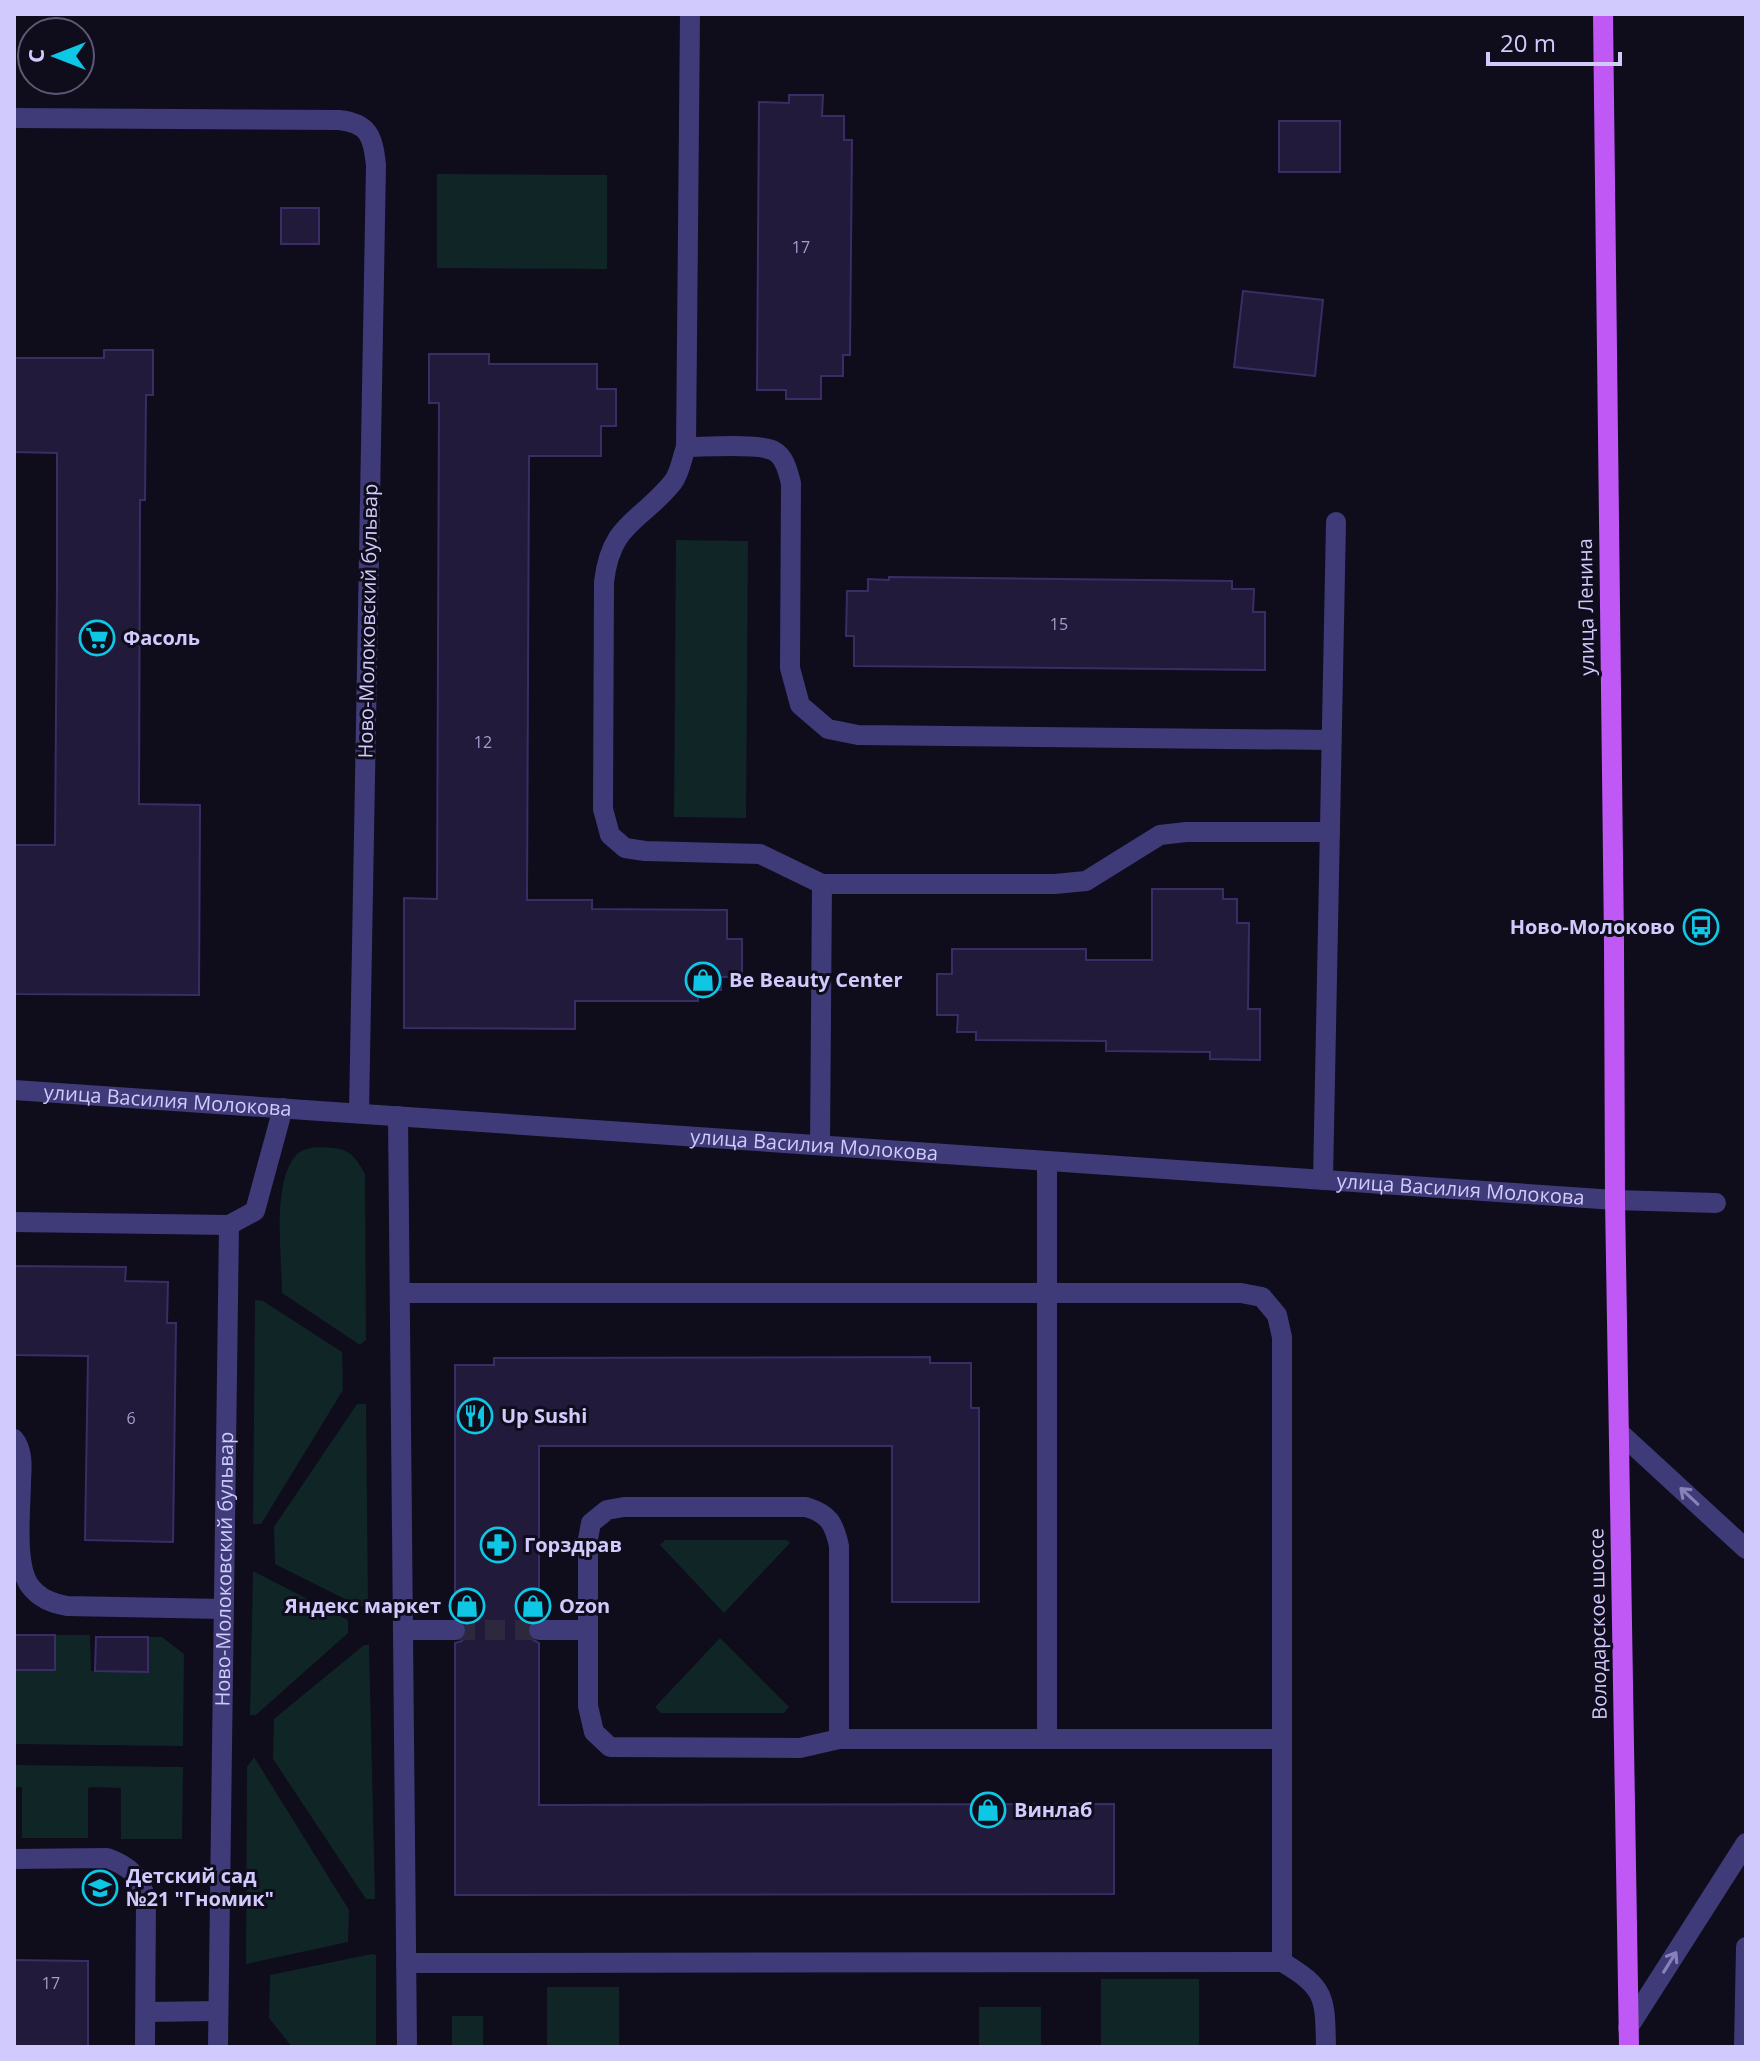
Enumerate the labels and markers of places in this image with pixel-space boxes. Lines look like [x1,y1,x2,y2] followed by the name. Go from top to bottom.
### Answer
[78,619,116,657] supermarket icon: Фасоль
[123,624,200,651] place label: Фасоль
[1682,908,1720,946] bus stop icon: Ново-Молоково
[1510,913,1675,940] place label: Ново-Молоково
[684,961,722,999] shop icon: Be Beauty Center
[729,966,902,993] place label: Be Beauty Center
[456,1397,494,1435] restaurant icon: Up Sushi
[501,1402,587,1429] place label: Up Sushi
[479,1526,517,1564] pharmacy icon: Горздрав
[524,1531,622,1558] place label: Горздрав
[448,1587,486,1625] shop icon: Яндекс маркет
[514,1587,552,1625] shop icon: Ozon
[284,1592,441,1619] place label: Яндекс маркет
[559,1592,610,1619] place label: Ozon
[969,1791,1007,1829] shop icon: Винлаб
[1014,1796,1093,1823] place label: Винлаб
[126,1862,274,1912] place label: Детский сад №21 "Гномик"
[81,1869,119,1907] school or university icon: Детский сад №21 "Гномик"

